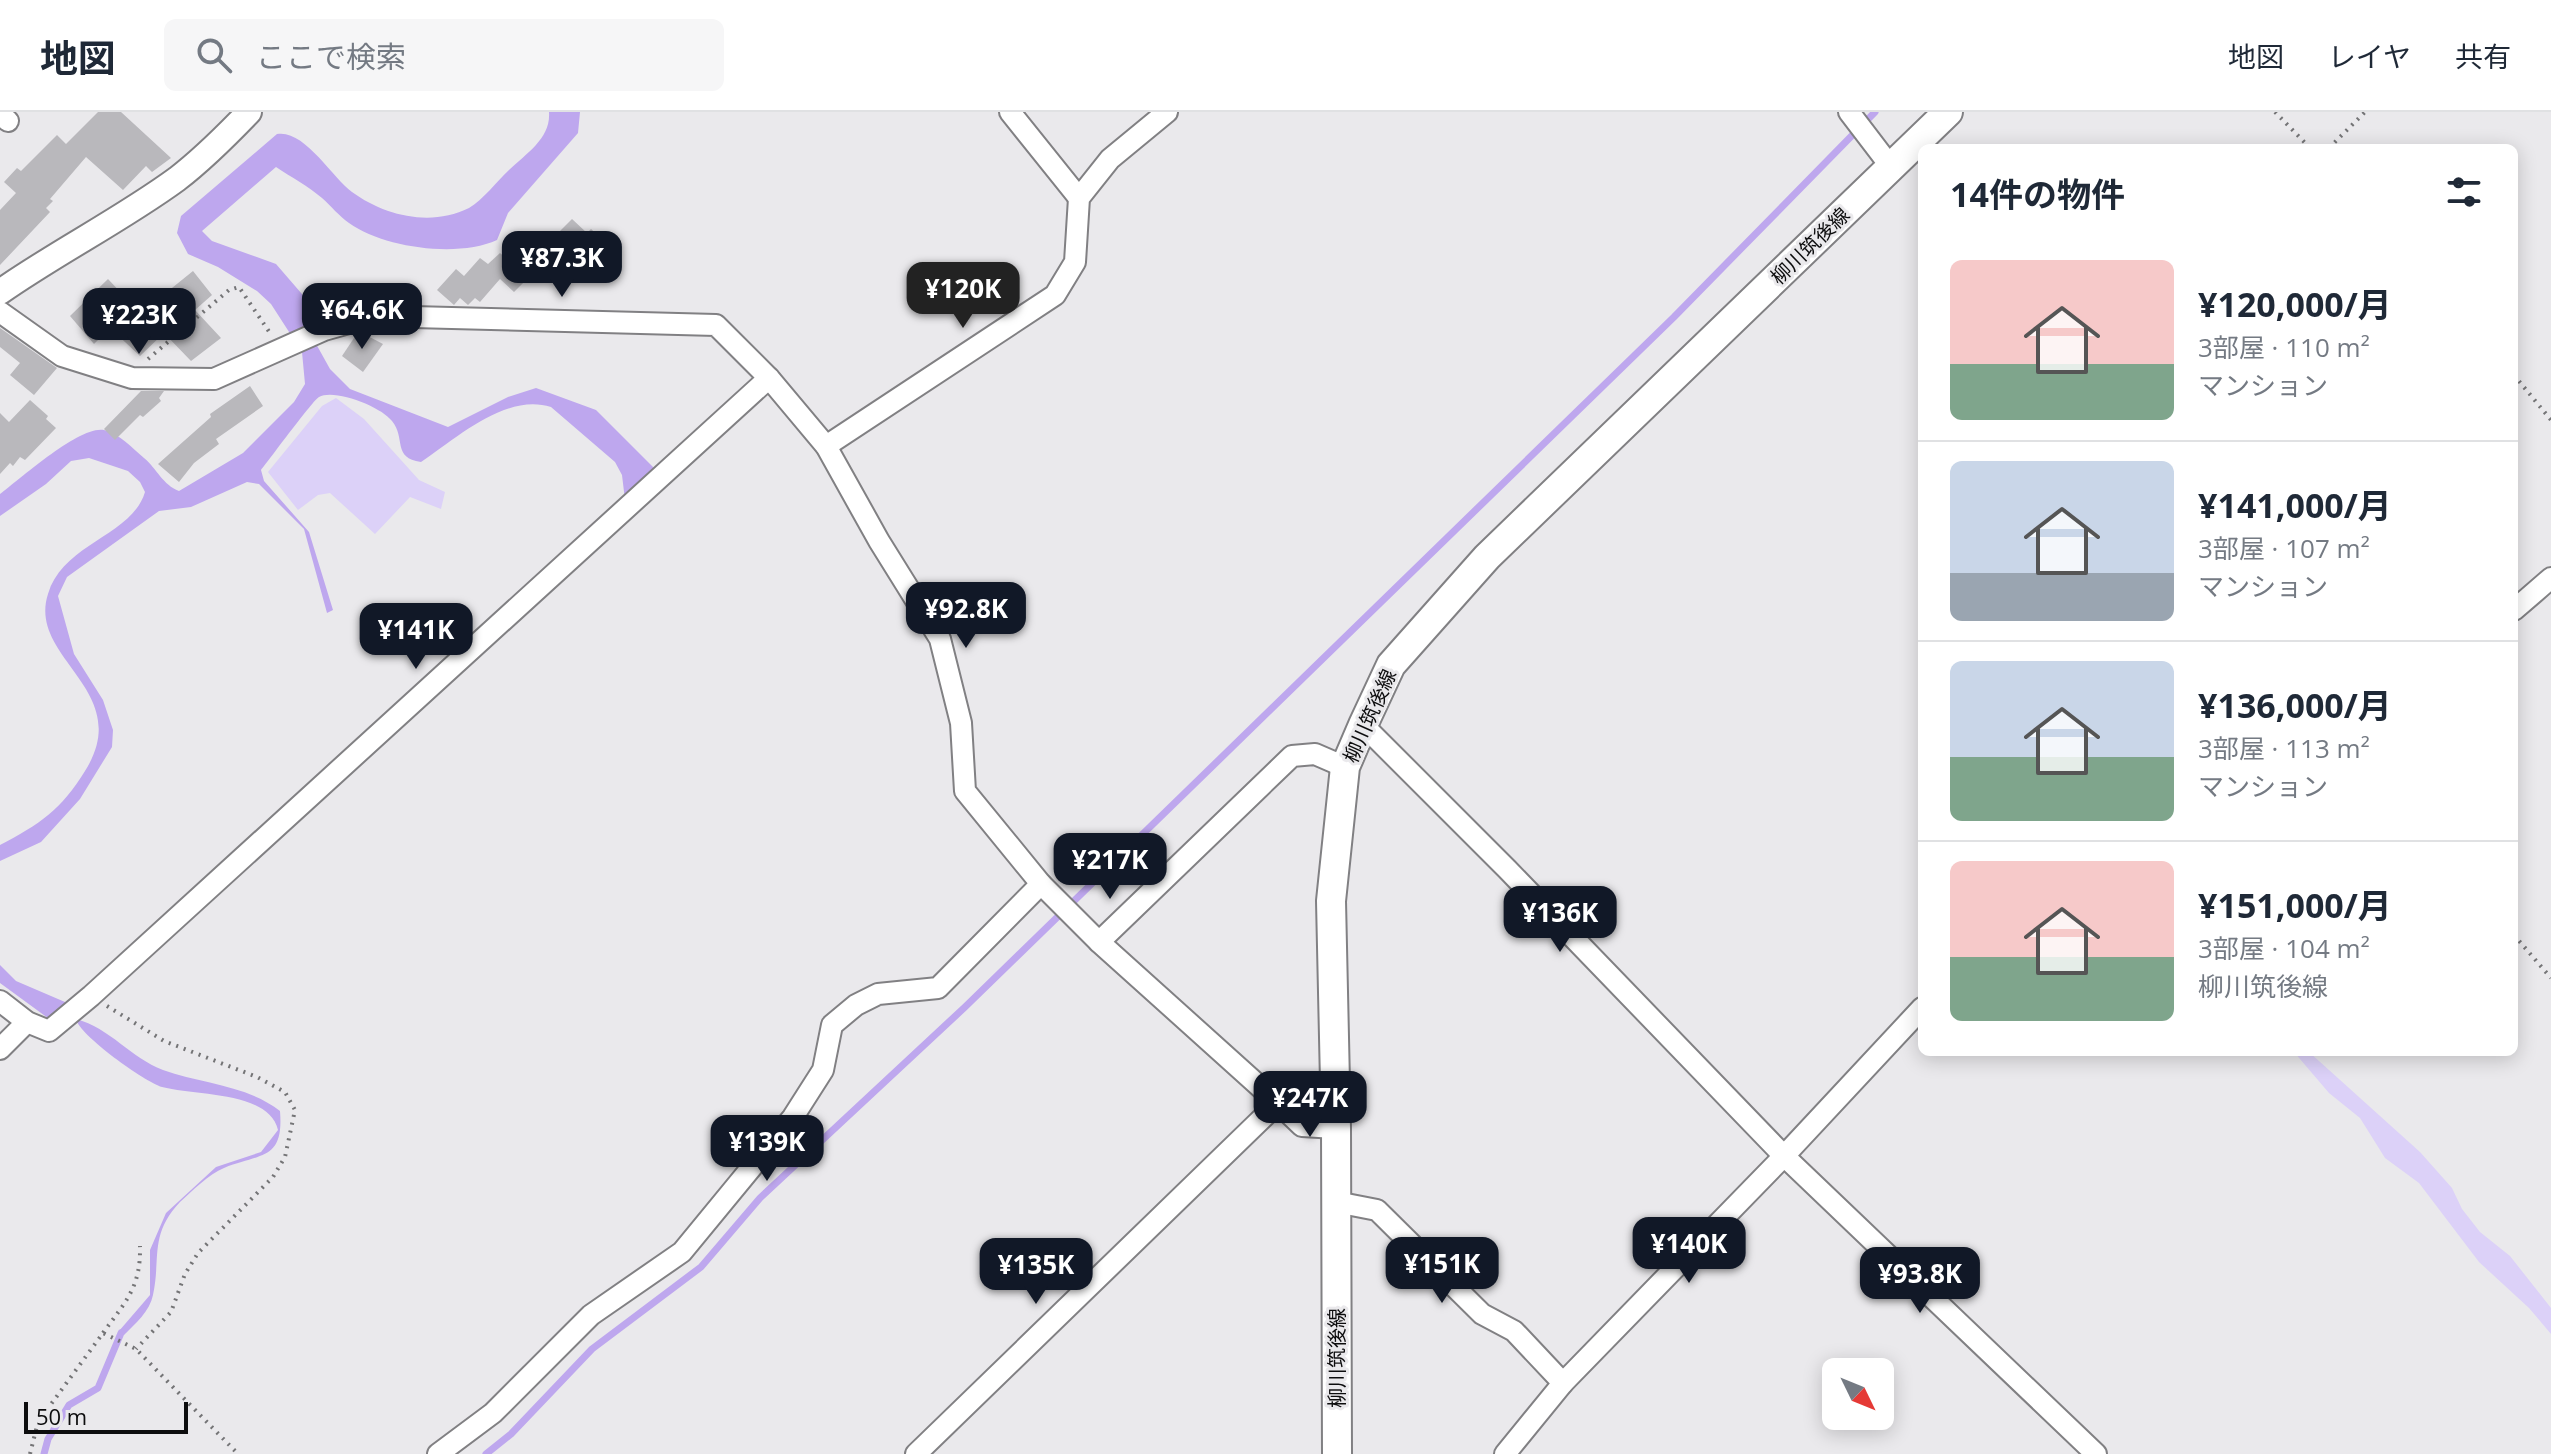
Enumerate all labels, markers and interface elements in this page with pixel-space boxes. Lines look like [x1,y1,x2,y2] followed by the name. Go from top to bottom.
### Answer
[164,19,724,91] search box
[40,31,116,83] text: 地図
[192,33,236,77] icon: search
[256,36,406,77] text: ここで検索
[2228,37,2284,75] text: 地図
[2328,37,2411,75] text: レイヤ
[2455,37,2511,75] text: 共有
[2442,170,2486,214] icon: filters
[1950,171,2125,217] text: 14件の物件
[1764,201,1855,290] street label: 柳川筑後線
[497,231,627,299] pin: ¥87.3K
[520,239,604,275] text: ¥87.3K
[907,262,1019,330] pin: ¥120K
[925,270,1001,306] text: ¥120K
[2198,281,2392,327] text: ¥120,000/月
[297,283,427,351] pin: ¥64.6K
[83,288,195,356] pin: ¥223K
[320,291,404,327] text: ¥64.6K
[2014,292,2110,388] icon: home
[101,296,177,332] text: ¥223K
[2198,329,2370,365] text: 3部屋 · 110 m²
[2198,367,2328,403] text: マンション
[2198,482,2392,528] text: ¥141,000/月
[2014,493,2110,589] icon: home
[2198,530,2370,566] text: 3部屋 · 107 m²
[2198,568,2328,604] text: マンション
[901,582,1031,650] pin: ¥92.8K
[924,590,1008,626] text: ¥92.8K
[360,603,472,671] pin: ¥141K
[378,611,454,647] text: ¥141K
[1337,665,1402,767] street label: 柳川筑後線
[2198,682,2392,728] text: ¥136,000/月
[2014,693,2110,789] icon: home
[2198,730,2370,766] text: 3部屋 · 113 m²
[2198,768,2328,804] text: マンション
[1054,833,1166,901] pin: ¥217K
[1072,841,1148,877] text: ¥217K
[2198,882,2392,928] text: ¥151,000/月
[1504,886,1616,954] pin: ¥136K
[2014,893,2110,989] icon: home
[1522,894,1598,930] text: ¥136K
[2198,930,2370,966] text: 3部屋 · 104 m²
[2198,968,2328,1004] text: 柳川筑後線
[1254,1071,1366,1139] pin: ¥247K
[1272,1079,1348,1115] text: ¥247K
[711,1115,823,1183] pin: ¥139K
[729,1123,805,1159] text: ¥139K
[1633,1217,1745,1285] pin: ¥140K
[1651,1225,1727,1261] text: ¥140K
[1386,1237,1498,1305] pin: ¥151K
[980,1238,1092,1306] pin: ¥135K
[1404,1245,1480,1281] text: ¥151K
[998,1246,1074,1282] text: ¥135K
[1855,1247,1985,1315] pin: ¥93.8K
[1878,1255,1962,1291] text: ¥93.8K
[1323,1308,1350,1408] street label: 柳川筑後線
[1822,1358,1894,1430] north arrow
[1822,1358,1894,1430] map controls
[24,1398,188,1434] scale bar
[36,1401,87,1431] text: 50 m

